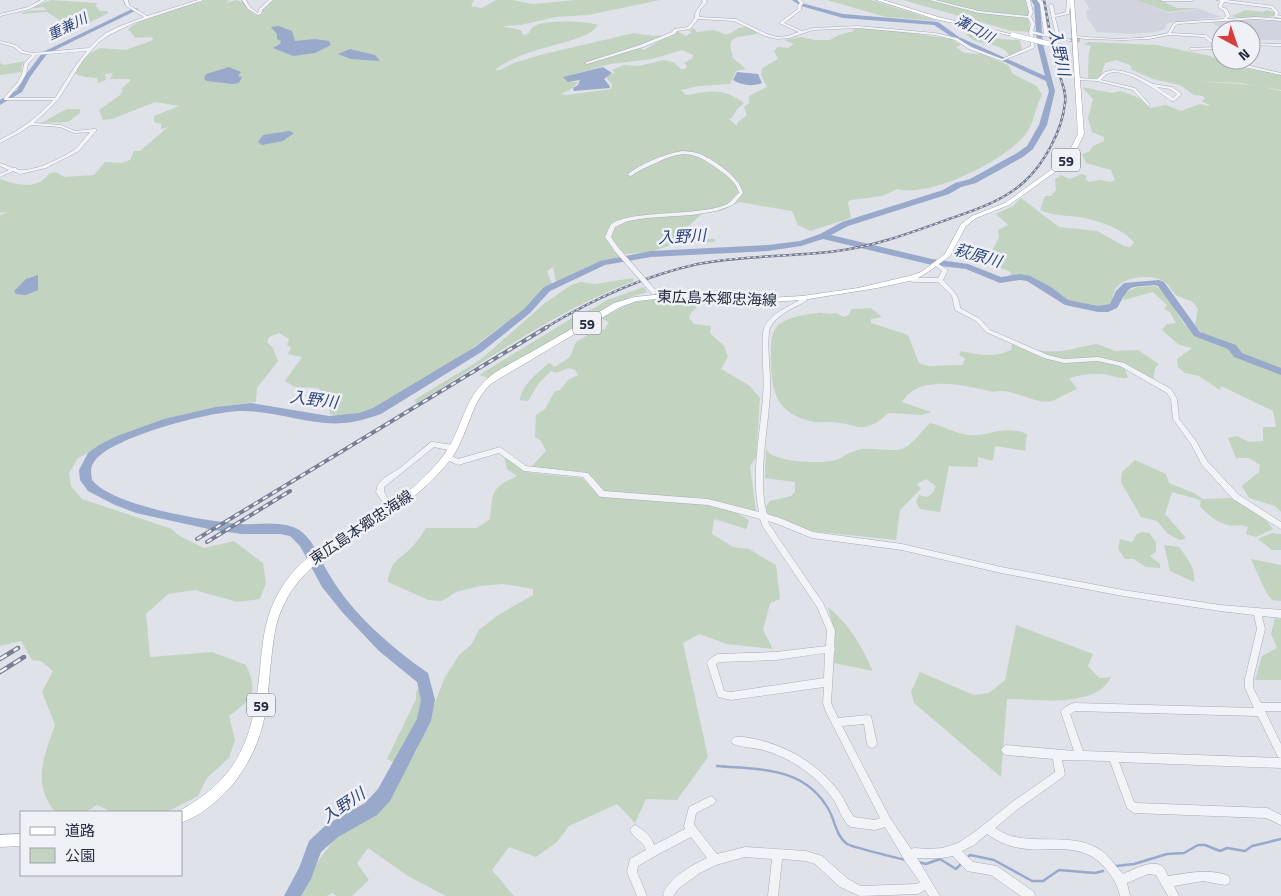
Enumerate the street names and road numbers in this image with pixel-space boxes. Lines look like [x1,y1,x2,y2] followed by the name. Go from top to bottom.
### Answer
[1052,148,1080,172] road number: 59
[657,284,777,312] street label: 東広島本郷忠海線
[573,312,601,334] road number: 59
[305,484,417,570] street label: 東広島本郷忠海線
[247,694,275,716] road number: 59

